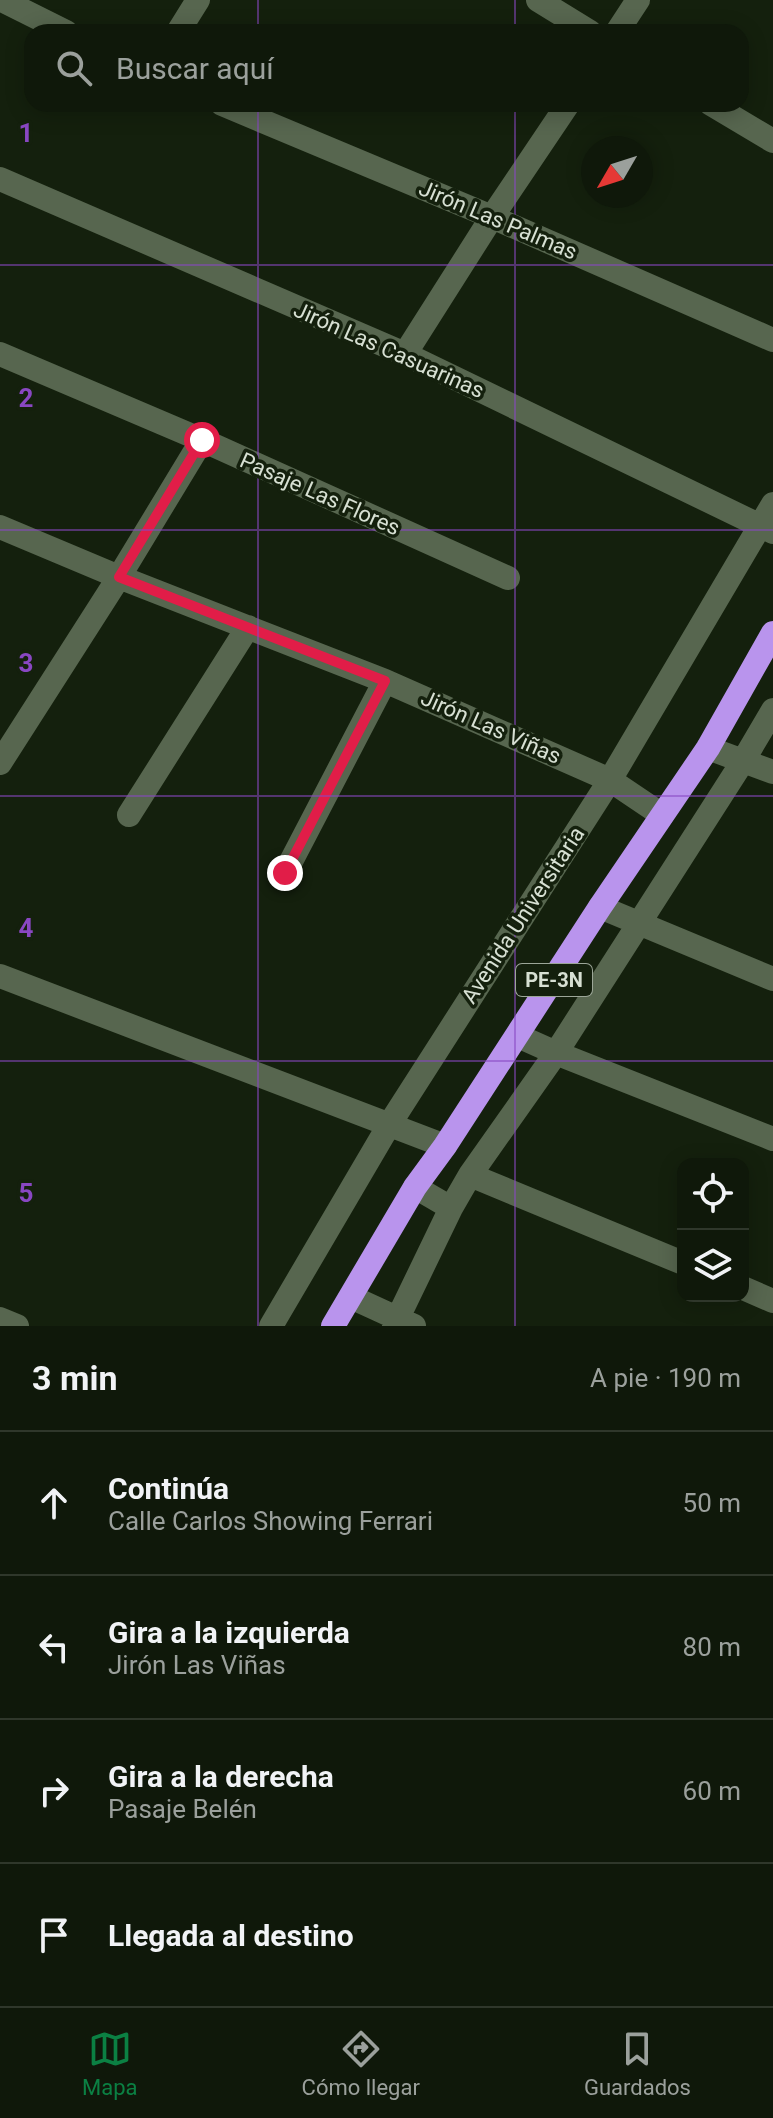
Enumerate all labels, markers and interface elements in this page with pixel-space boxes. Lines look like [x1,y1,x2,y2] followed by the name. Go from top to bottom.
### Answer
[24,24,749,112] search box
[52,46,96,90] icon: search
[116,51,274,86] text: Buscar aquí
[19,118,33,148] text: 1
[581,136,653,208] north arrow
[415,175,581,265] street label: Jirón Las Palmas
[290,297,488,403] street label: Jirón Las Casuarinas
[19,383,33,413] text: 2
[184,422,220,458] route start
[236,448,404,540] street label: Pasaje Las Flores
[19,648,33,678] text: 3
[417,685,565,769] street label: Jirón Las Viñas
[457,822,589,1008] street label: Avenida Universitaria
[267,855,303,891] route end
[19,913,34,943] text: 4
[516,964,592,996] road number: PE-3N
[677,1158,749,1302] map controls
[677,1158,749,1230] button: locate
[19,1178,33,1208] text: 5
[677,1230,749,1302] button: layers
[32,1358,117,1398] text: 3 min
[590,1363,741,1393] text: A pie · 190 m
[108,1471,229,1506] text: Continúa
[32,1481,76,1525] icon: ahead
[683,1488,741,1518] text: 50 m
[108,1506,433,1536] text: Calle Carlos Showing Ferrari
[108,1615,350,1650] text: Gira a la izquierda
[32,1625,76,1669] icon: left
[683,1632,741,1662] text: 80 m
[108,1650,286,1680] text: Jirón Las Viñas
[108,1759,334,1794] text: Gira a la derecha
[32,1769,76,1813] icon: right
[683,1776,741,1806] text: 60 m
[108,1794,257,1824] text: Pasaje Belén
[32,1913,76,1957] icon: arrive
[108,1918,354,1953] text: Llegada al destino
[82,2027,138,2100] tab: Mapa
[302,2027,420,2100] tab: Cómo llegar
[584,2027,691,2100] tab: Guardados

